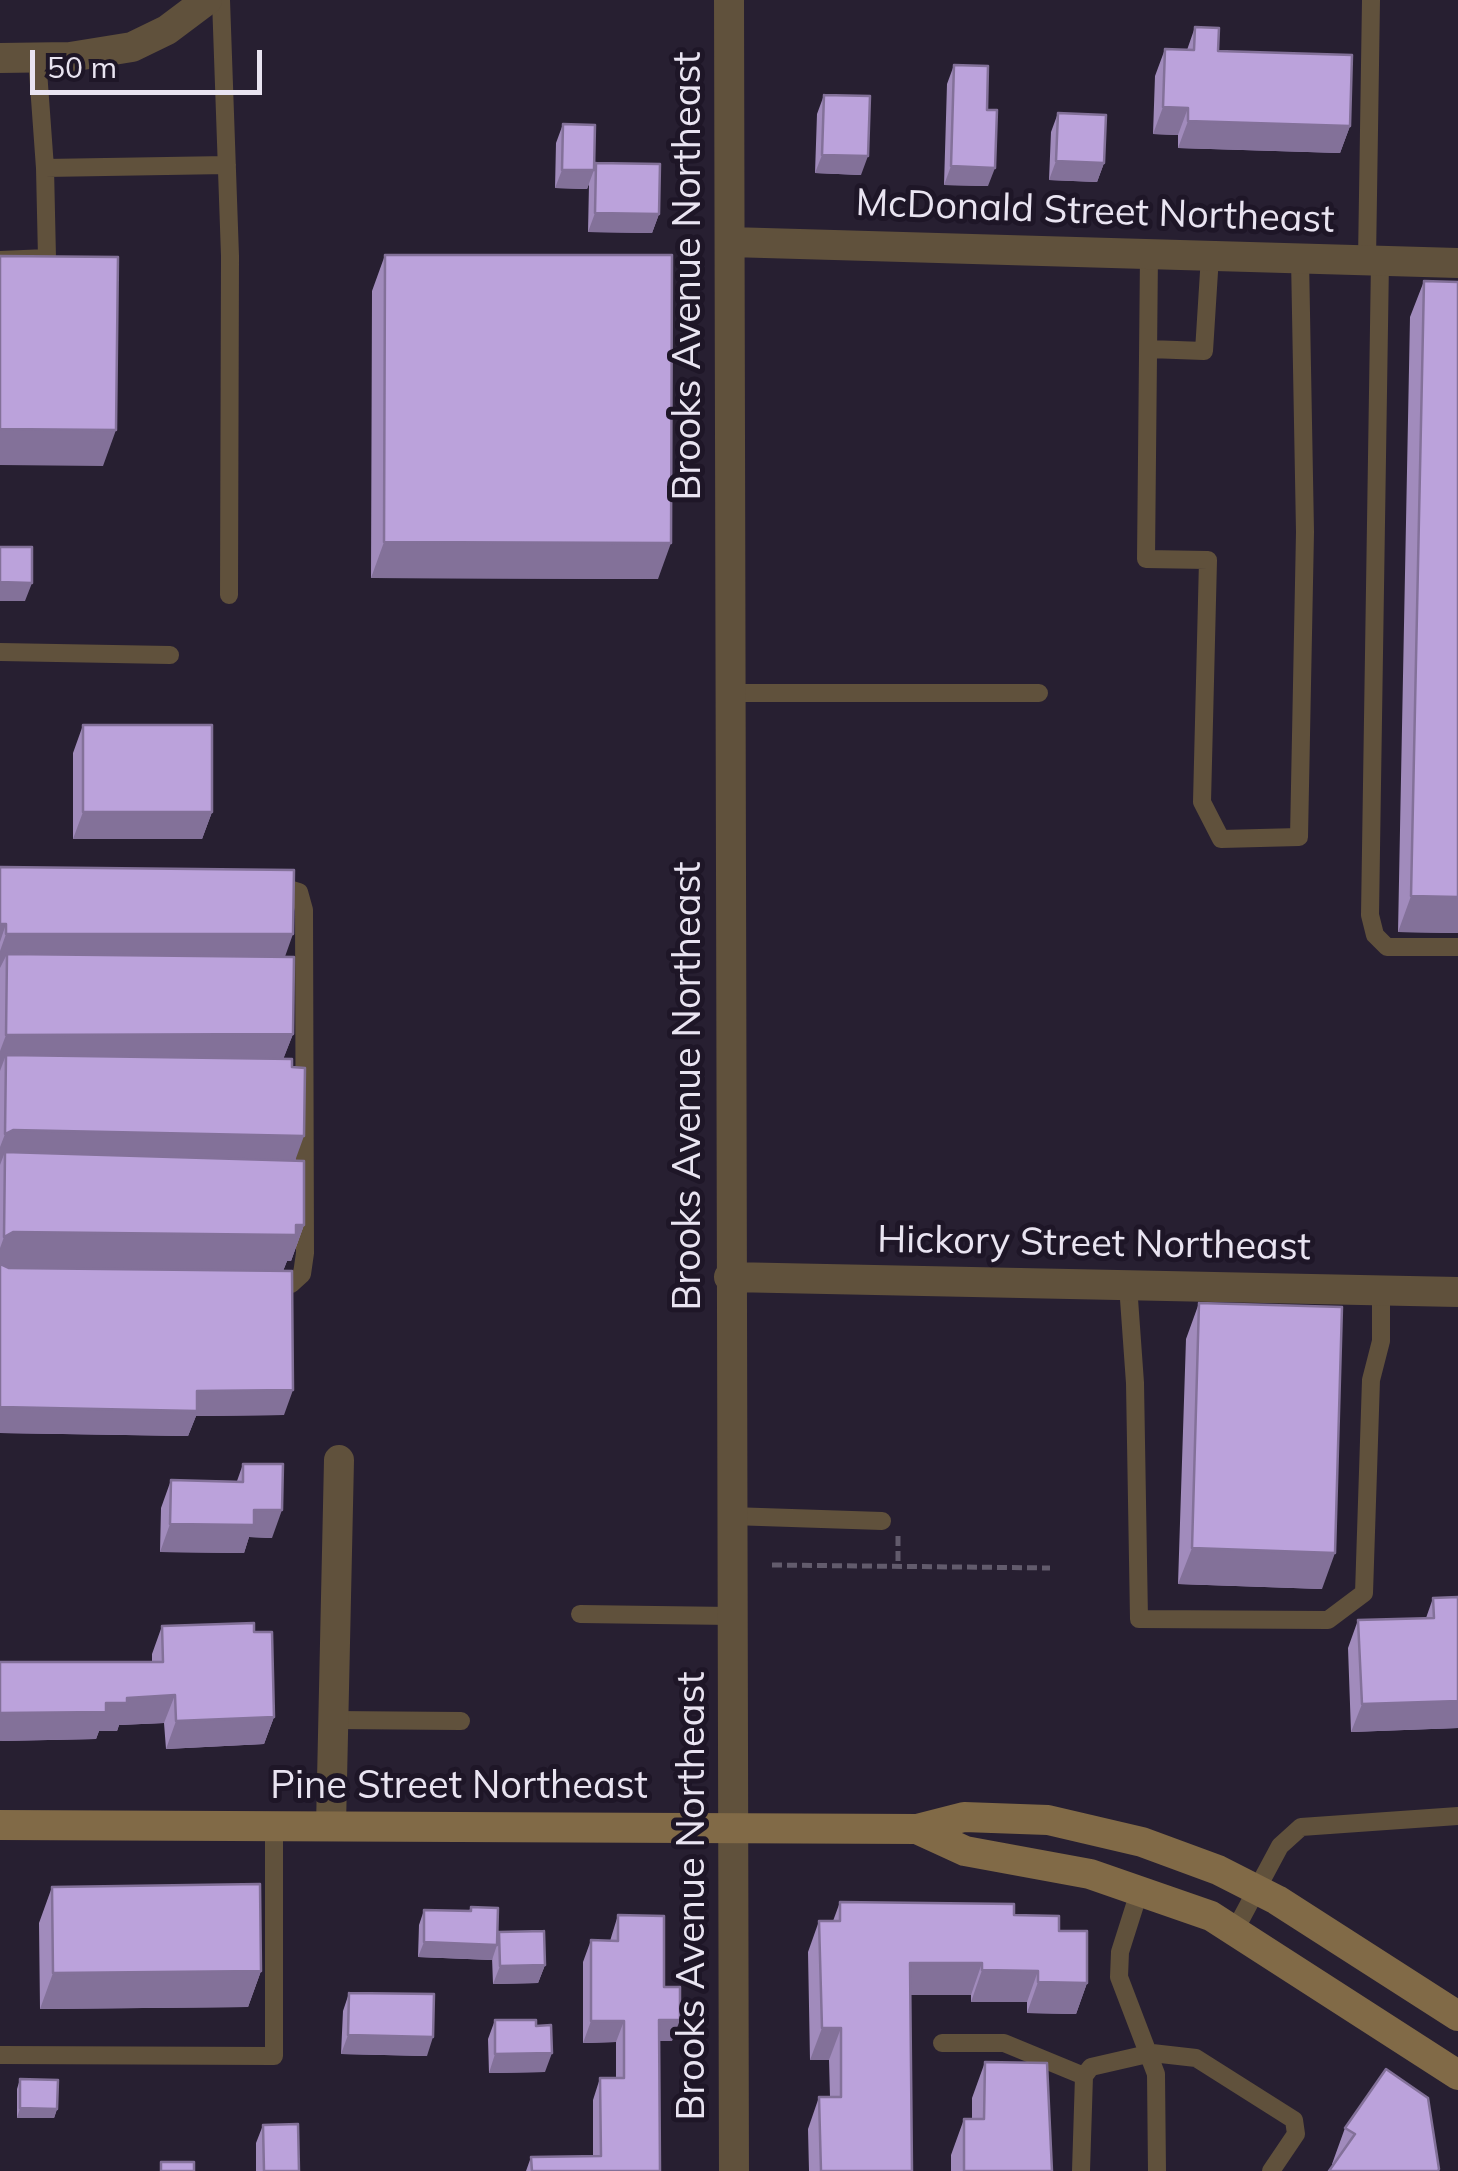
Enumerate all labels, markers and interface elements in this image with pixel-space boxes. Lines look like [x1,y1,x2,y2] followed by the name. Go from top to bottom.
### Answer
[35,30,268,92] scale bar
[47,48,117,86] text: 50 m
[666,52,712,500] street label: Brooks Avenue Northeast
[855,181,1335,243] street label: McDonald Street Northeast
[666,862,712,1310] street label: Brooks Avenue Northeast
[877,1217,1311,1271] street label: Hickory Street Northeast
[670,1672,716,2120] street label: Brooks Avenue Northeast
[270,1764,648,1810] street label: Pine Street Northeast

